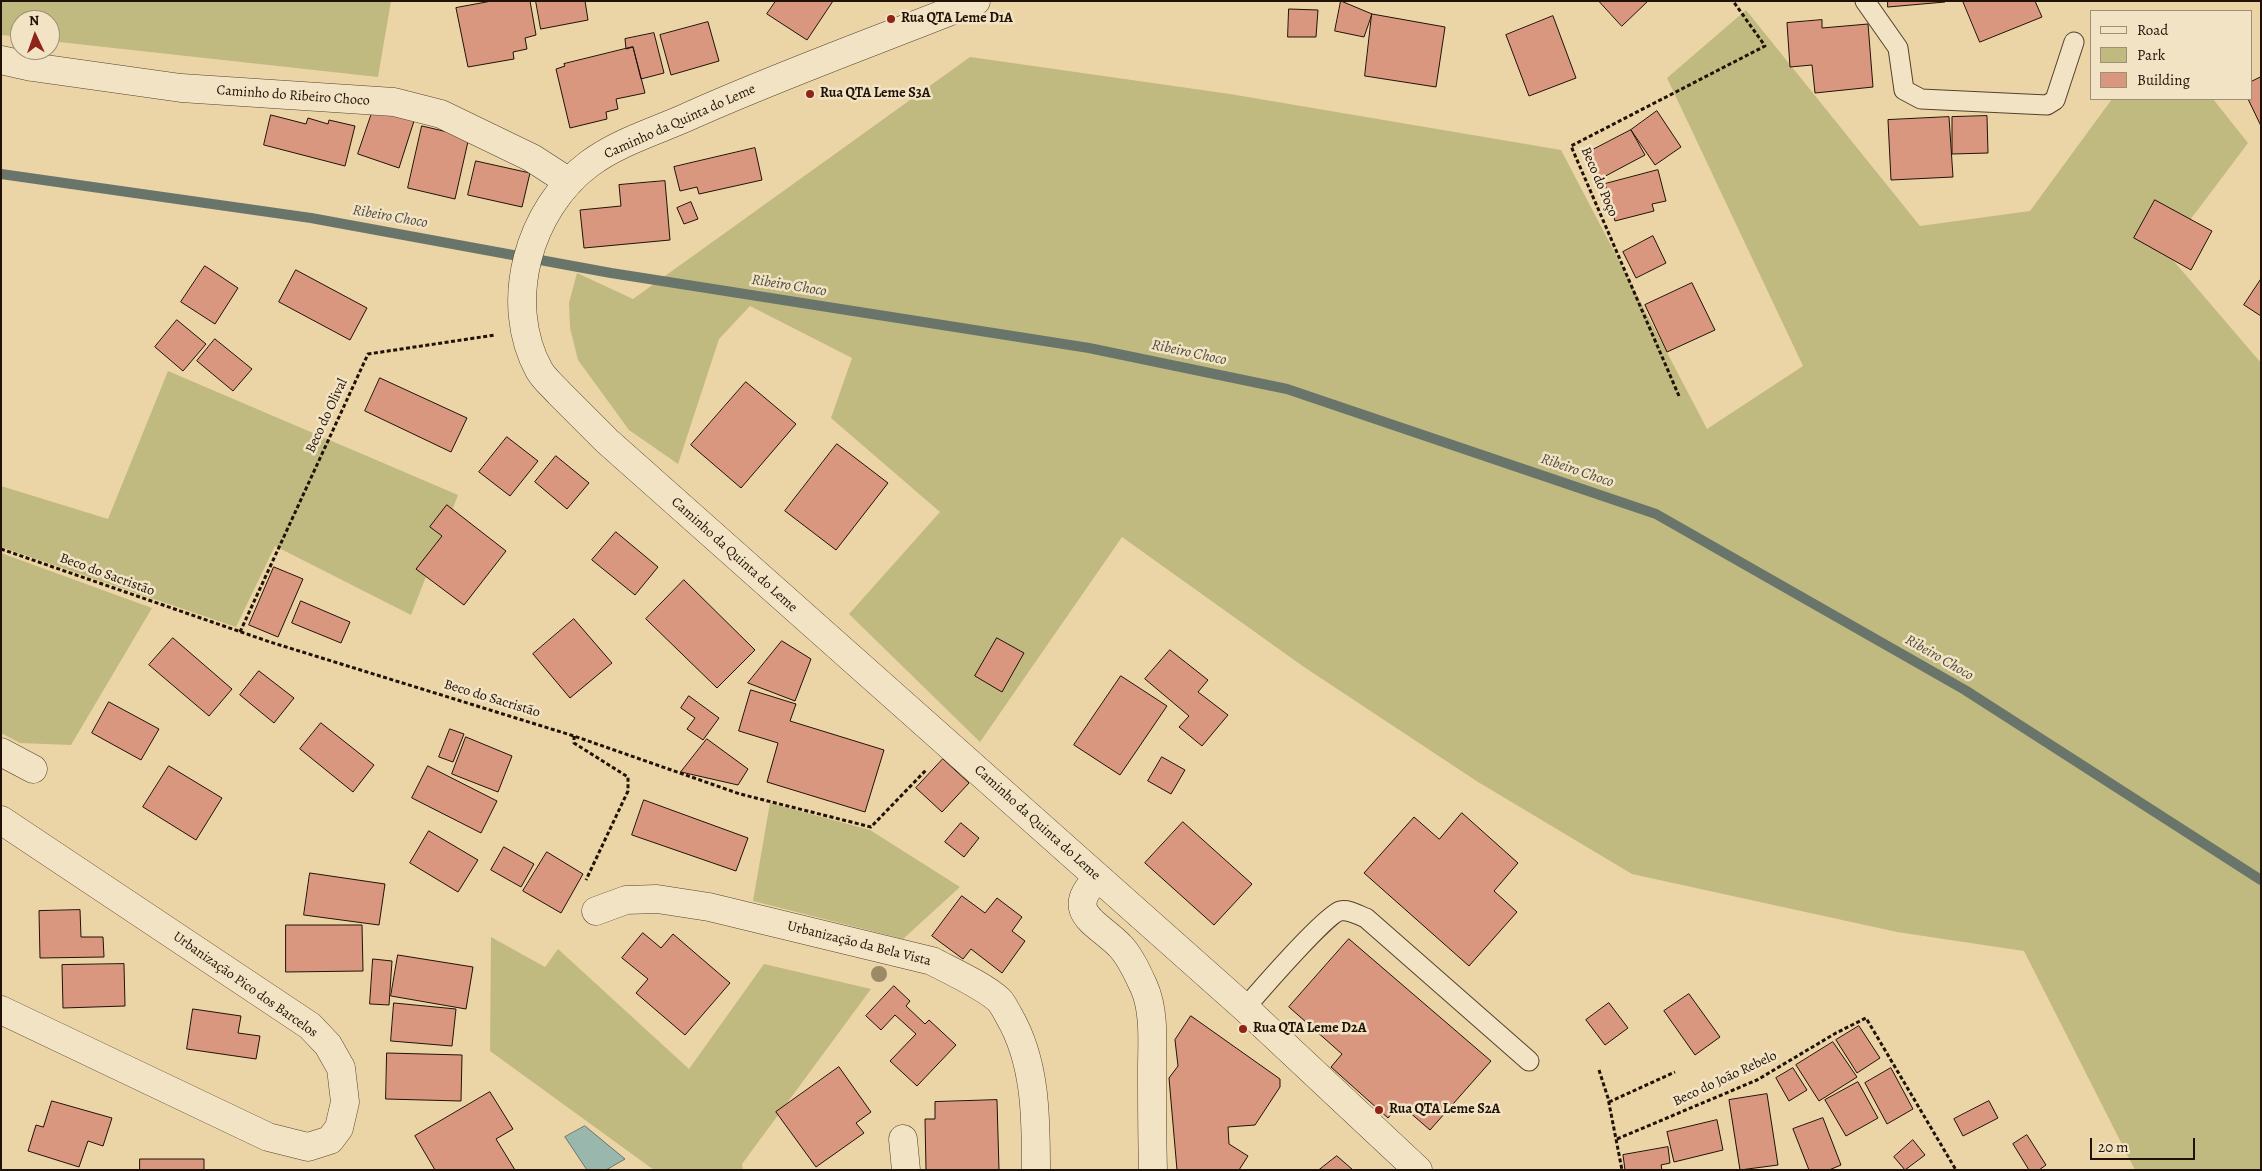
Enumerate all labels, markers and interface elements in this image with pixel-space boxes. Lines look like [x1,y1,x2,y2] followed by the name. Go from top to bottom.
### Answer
[10,10,60,60] north arrow
[2090,10,2252,100] legend
[29,11,40,30] text: N
[901,11,1013,27] place label: Rua QTA Leme D1A
[885,13,897,25] marker: Rua QTA Leme D1A
[2137,20,2168,40] text: Road
[2137,45,2165,65] text: Park
[2137,70,2190,90] text: Building
[602,81,758,163] street label: Caminho da Quinta do Leme
[216,82,370,110] street label: Caminho do Ribeiro Choco
[820,86,931,102] place label: Rua QTA Leme S3A
[804,88,816,100] marker: Rua QTA Leme S3A
[1577,145,1621,219] street label: Beco do Poço
[351,202,429,232] water label: Ribeiro Choco
[750,271,828,301] water label: Ribeiro Choco
[1150,336,1228,370] water label: Ribeiro Choco
[302,376,352,456] street label: Beco do Olival
[1538,450,1616,492] water label: Ribeiro Choco
[667,494,801,616] street label: Caminho da Quinta do Leme
[57,550,157,600] street label: Beco do Sacristão
[1902,631,1976,685] water label: Ribeiro Choco
[442,676,542,722] street label: Beco do Sacristão
[970,762,1104,884] street label: Caminho da Quinta do Leme
[785,918,933,970] street label: Urbanização da Bela Vista
[169,929,321,1041] street label: Urbanização Pico dos Barcelos
[1253,1021,1366,1037] place label: Rua QTA Leme D2A
[1237,1023,1249,1035] marker: Rua QTA Leme D2A
[1670,1048,1780,1110] street label: Beco do João Rebelo
[1389,1102,1500,1118] place label: Rua QTA Leme S2A
[1373,1104,1385,1116] marker: Rua QTA Leme S2A
[2092,1128,2197,1160] scale bar
[2098,1137,2129,1157] text: 20 m

